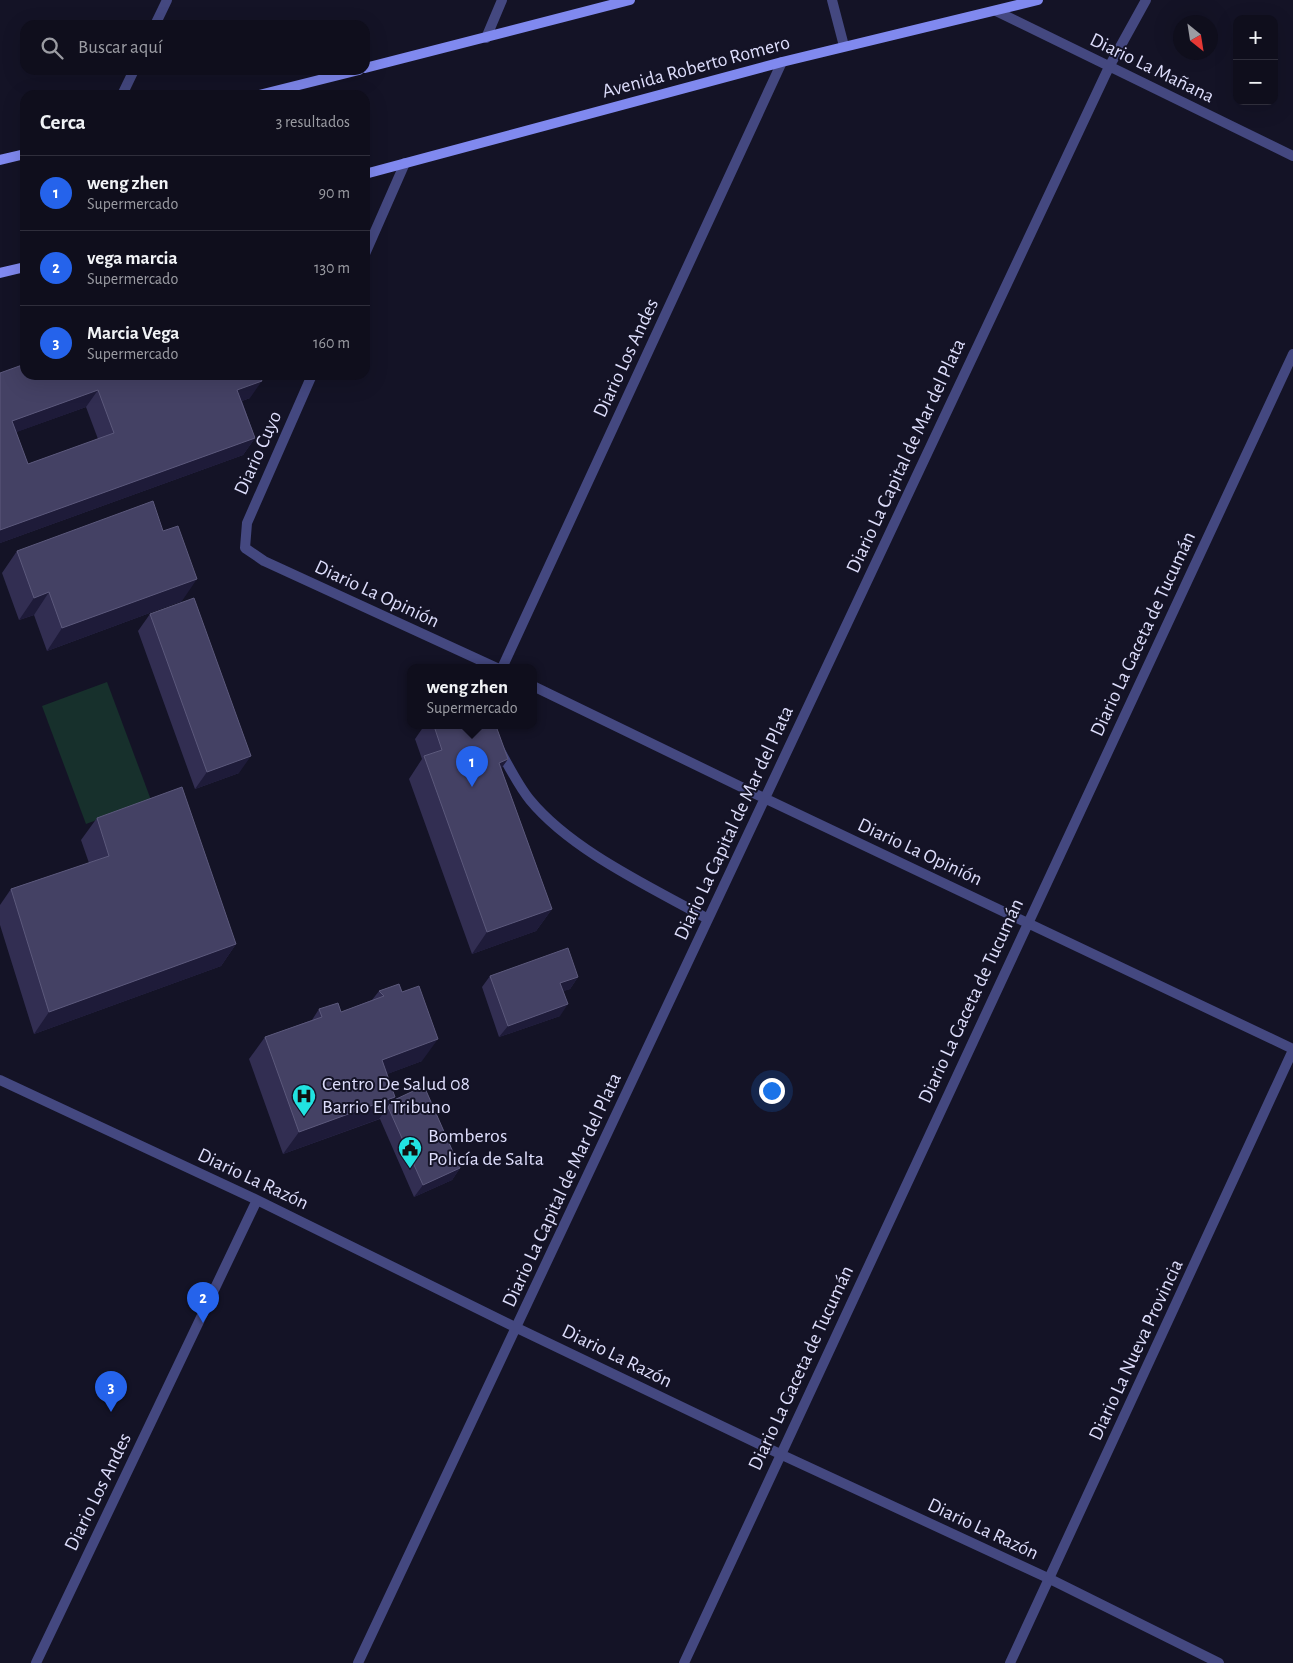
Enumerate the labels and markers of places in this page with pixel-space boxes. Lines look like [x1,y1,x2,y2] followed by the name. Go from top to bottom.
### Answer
[456,746,488,787] pin: 1
[322,1074,470,1117] place label: Centro De Salud 08 Barrio El Tribuno
[291,1083,317,1117] hospital icon: Centro De Salud 08 Barrio El Tribuno
[428,1126,544,1169] place label: Bomberos Policía de Salta
[397,1135,423,1169] public building icon: Bomberos Policía de Salta
[187,1282,219,1323] pin: 2
[95,1371,127,1412] pin: 3

